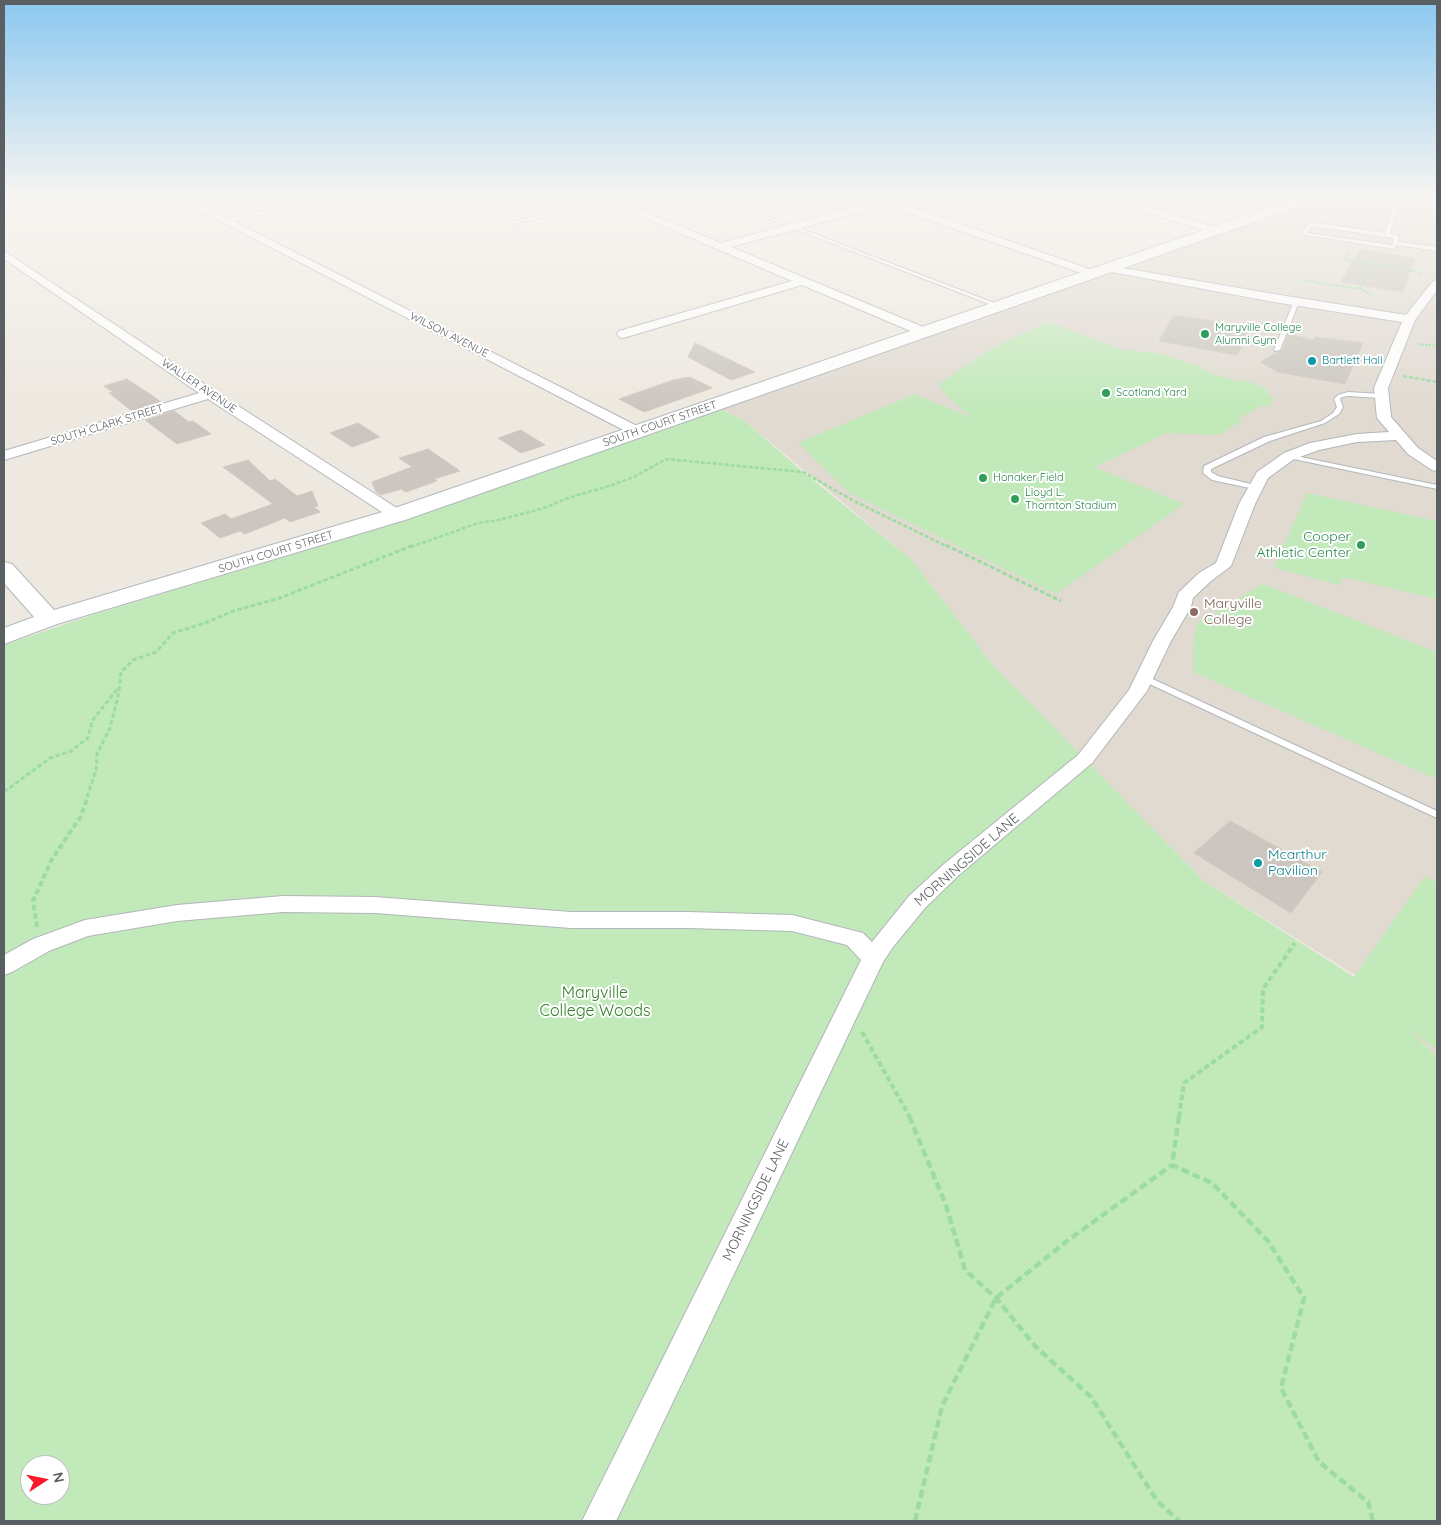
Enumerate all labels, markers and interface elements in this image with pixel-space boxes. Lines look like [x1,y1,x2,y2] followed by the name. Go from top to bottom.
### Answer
[407,309,491,361] street label: WILSON AVENUE
[1215,321,1301,347] place label: Maryville College Alumni Gym
[1199,328,1211,340] marker: Maryville College Alumni Gym
[1322,354,1383,368] place label: Bartlett Hall
[1306,355,1318,367] marker: Bartlett Hall
[159,356,239,416] street label: WALLER AVENUE
[1116,386,1187,400] place label: Scotland Yard
[1100,387,1112,399] marker: Scotland Yard
[601,398,719,450] street label: SOUTH COURT STREET
[49,402,165,448] street label: SOUTH CLARK STREET
[993,471,1064,485] place label: Honaker Field
[977,472,989,484] marker: Honaker Field
[1025,486,1117,512] place label: Lloyd L. Thornton Stadium
[1009,493,1021,505] marker: Lloyd L. Thornton Stadium
[217,528,335,576] street label: SOUTH COURT STREET
[1256,529,1351,562] place label: Cooper Athletic Center
[1355,539,1367,551] marker: Cooper Athletic Center
[1204,596,1262,628] place label: Maryville College
[1188,606,1200,618] marker: Maryville College
[911,810,1023,910] street label: MORNINGSIDE LANE
[1268,847,1327,880] place label: Mcarthur Pavilion
[1252,857,1264,869] marker: Mcarthur Pavilion
[539,983,651,1021] park label: Maryville College Woods
[719,1136,793,1264] street label: MORNINGSIDE LANE
[20,1455,70,1505] north arrow
[49,1471,69,1484] text: N

